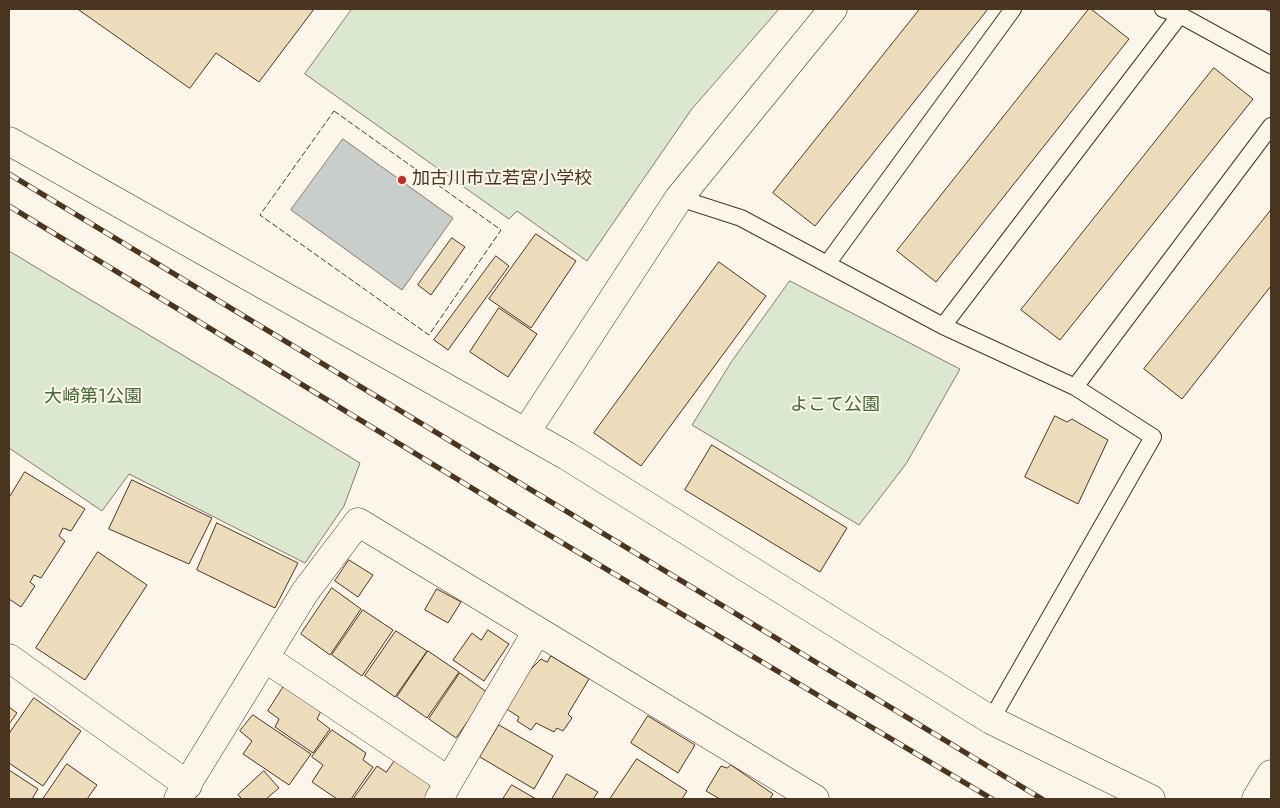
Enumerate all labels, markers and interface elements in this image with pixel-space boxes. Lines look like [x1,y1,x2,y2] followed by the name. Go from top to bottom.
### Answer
[412,169,592,191] place label: 加古川市立若宮小学校
[396,174,408,186] marker: 加古川市立若宮小学校
[44,387,142,409] park label: 大崎第1公園
[790,395,880,417] park label: よこて公園

